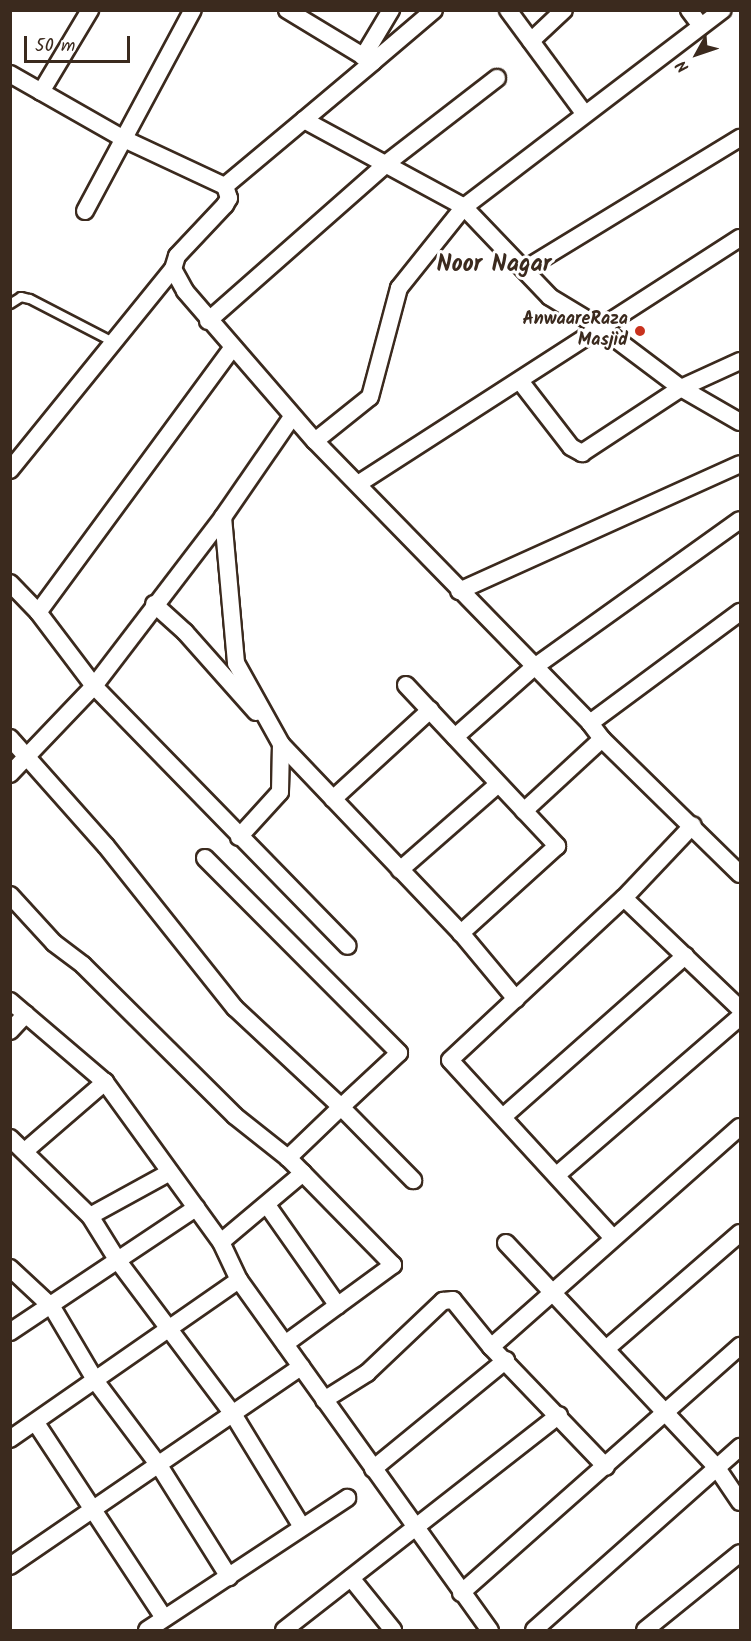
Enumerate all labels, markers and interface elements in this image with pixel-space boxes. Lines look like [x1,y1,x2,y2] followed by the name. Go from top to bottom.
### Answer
[27,24,134,62] scale bar
[667,24,727,84] north arrow
[35,32,75,61] text: 50 m
[670,54,696,78] text: N
[437,251,551,279] district label: Noor Nagar
[522,310,628,352] place label: AnwaareRaza Masjid
[633,324,647,338] marker: AnwaareRaza Masjid

